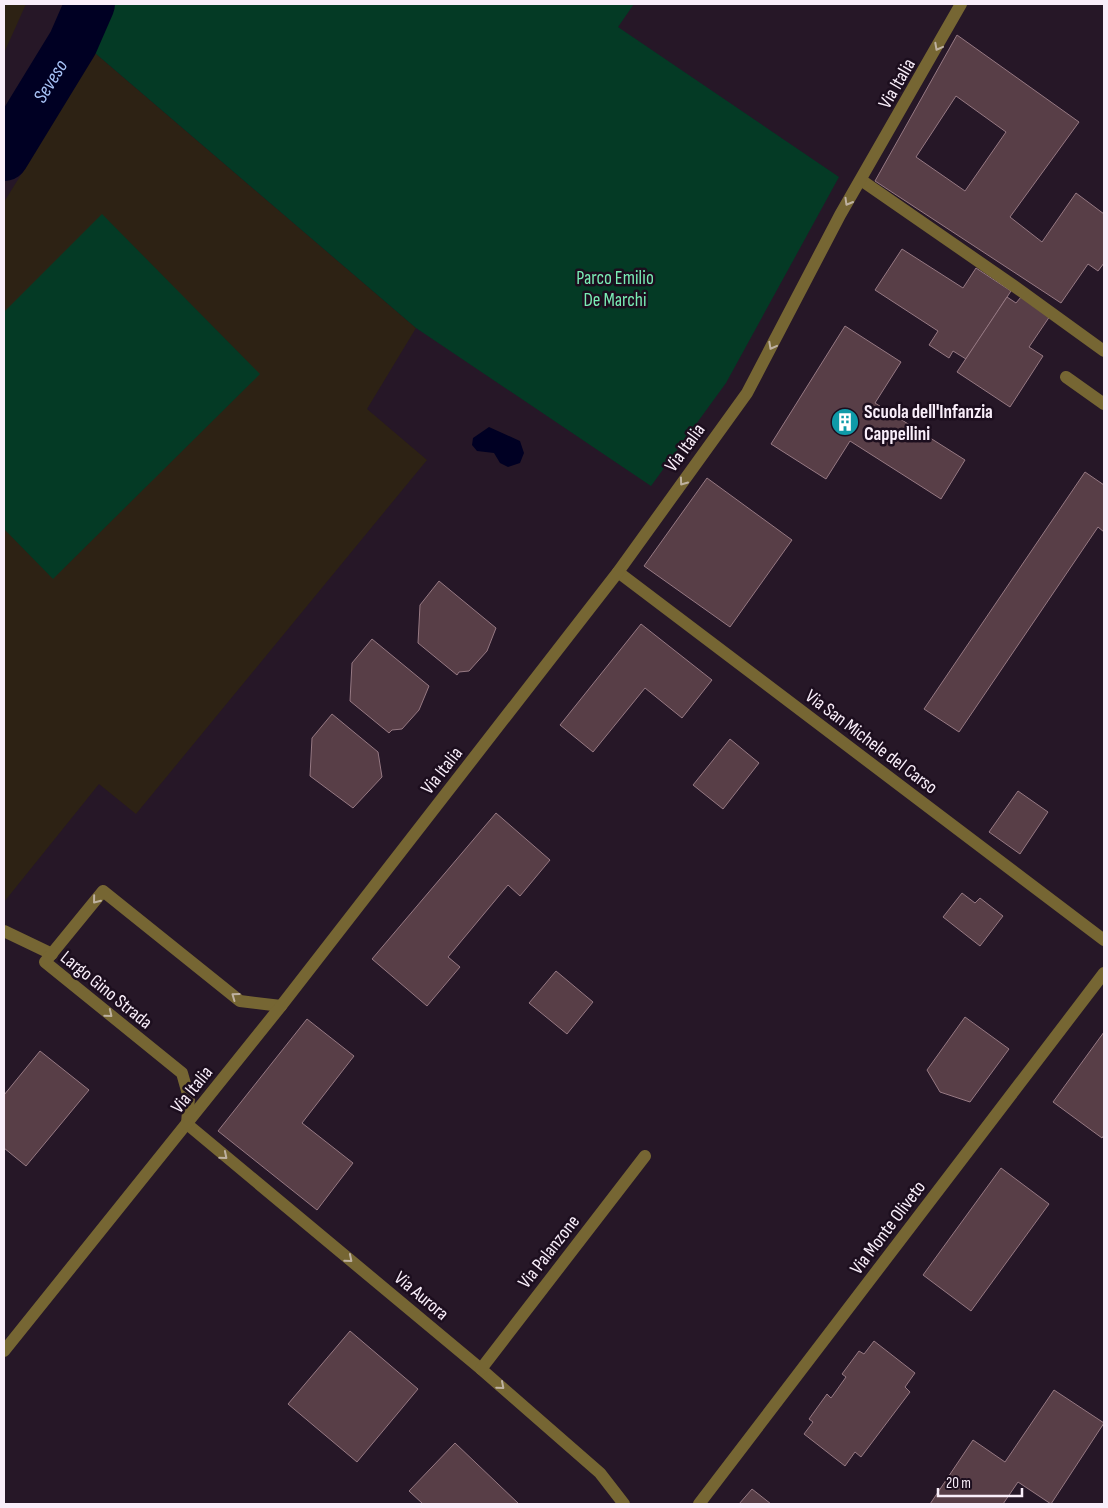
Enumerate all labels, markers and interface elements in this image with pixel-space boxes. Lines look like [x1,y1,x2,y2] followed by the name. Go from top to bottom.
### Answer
[934,41,944,50] one-way arrow
[28,55,73,107] water label: Seveso
[874,55,921,113] street label: Via Italia
[844,197,854,206] one-way arrow
[576,267,654,312] park label: Parco Emilio De Marchi
[768,341,778,350] one-way arrow
[864,401,993,446] place label: Scuola dell'Infanzia Cappellini
[830,407,860,437] building icon: Scuola dell'Infanzia Cappellini
[660,419,710,477] street label: Via Italia
[680,476,689,486] one-way arrow
[800,685,942,799] street label: Via San Michele del Carso
[416,743,468,799] street label: Via Italia
[93,894,101,903] one-way arrow
[56,946,157,1034] street label: Largo Gino Strada
[231,993,241,1002] one-way arrow
[103,1009,112,1017] one-way arrow
[166,1062,218,1118] street label: Via Italia
[218,1150,227,1158] one-way arrow
[846,1177,931,1279] street label: Via Monte Oliveto
[513,1211,585,1293] street label: Via Palanzone
[343,1254,352,1262] one-way arrow
[389,1267,453,1326] street label: Via Aurora
[495,1380,504,1389] one-way arrow
[938,1466,1022,1498] scale bar
[946,1474,971,1493] text: 20 m

